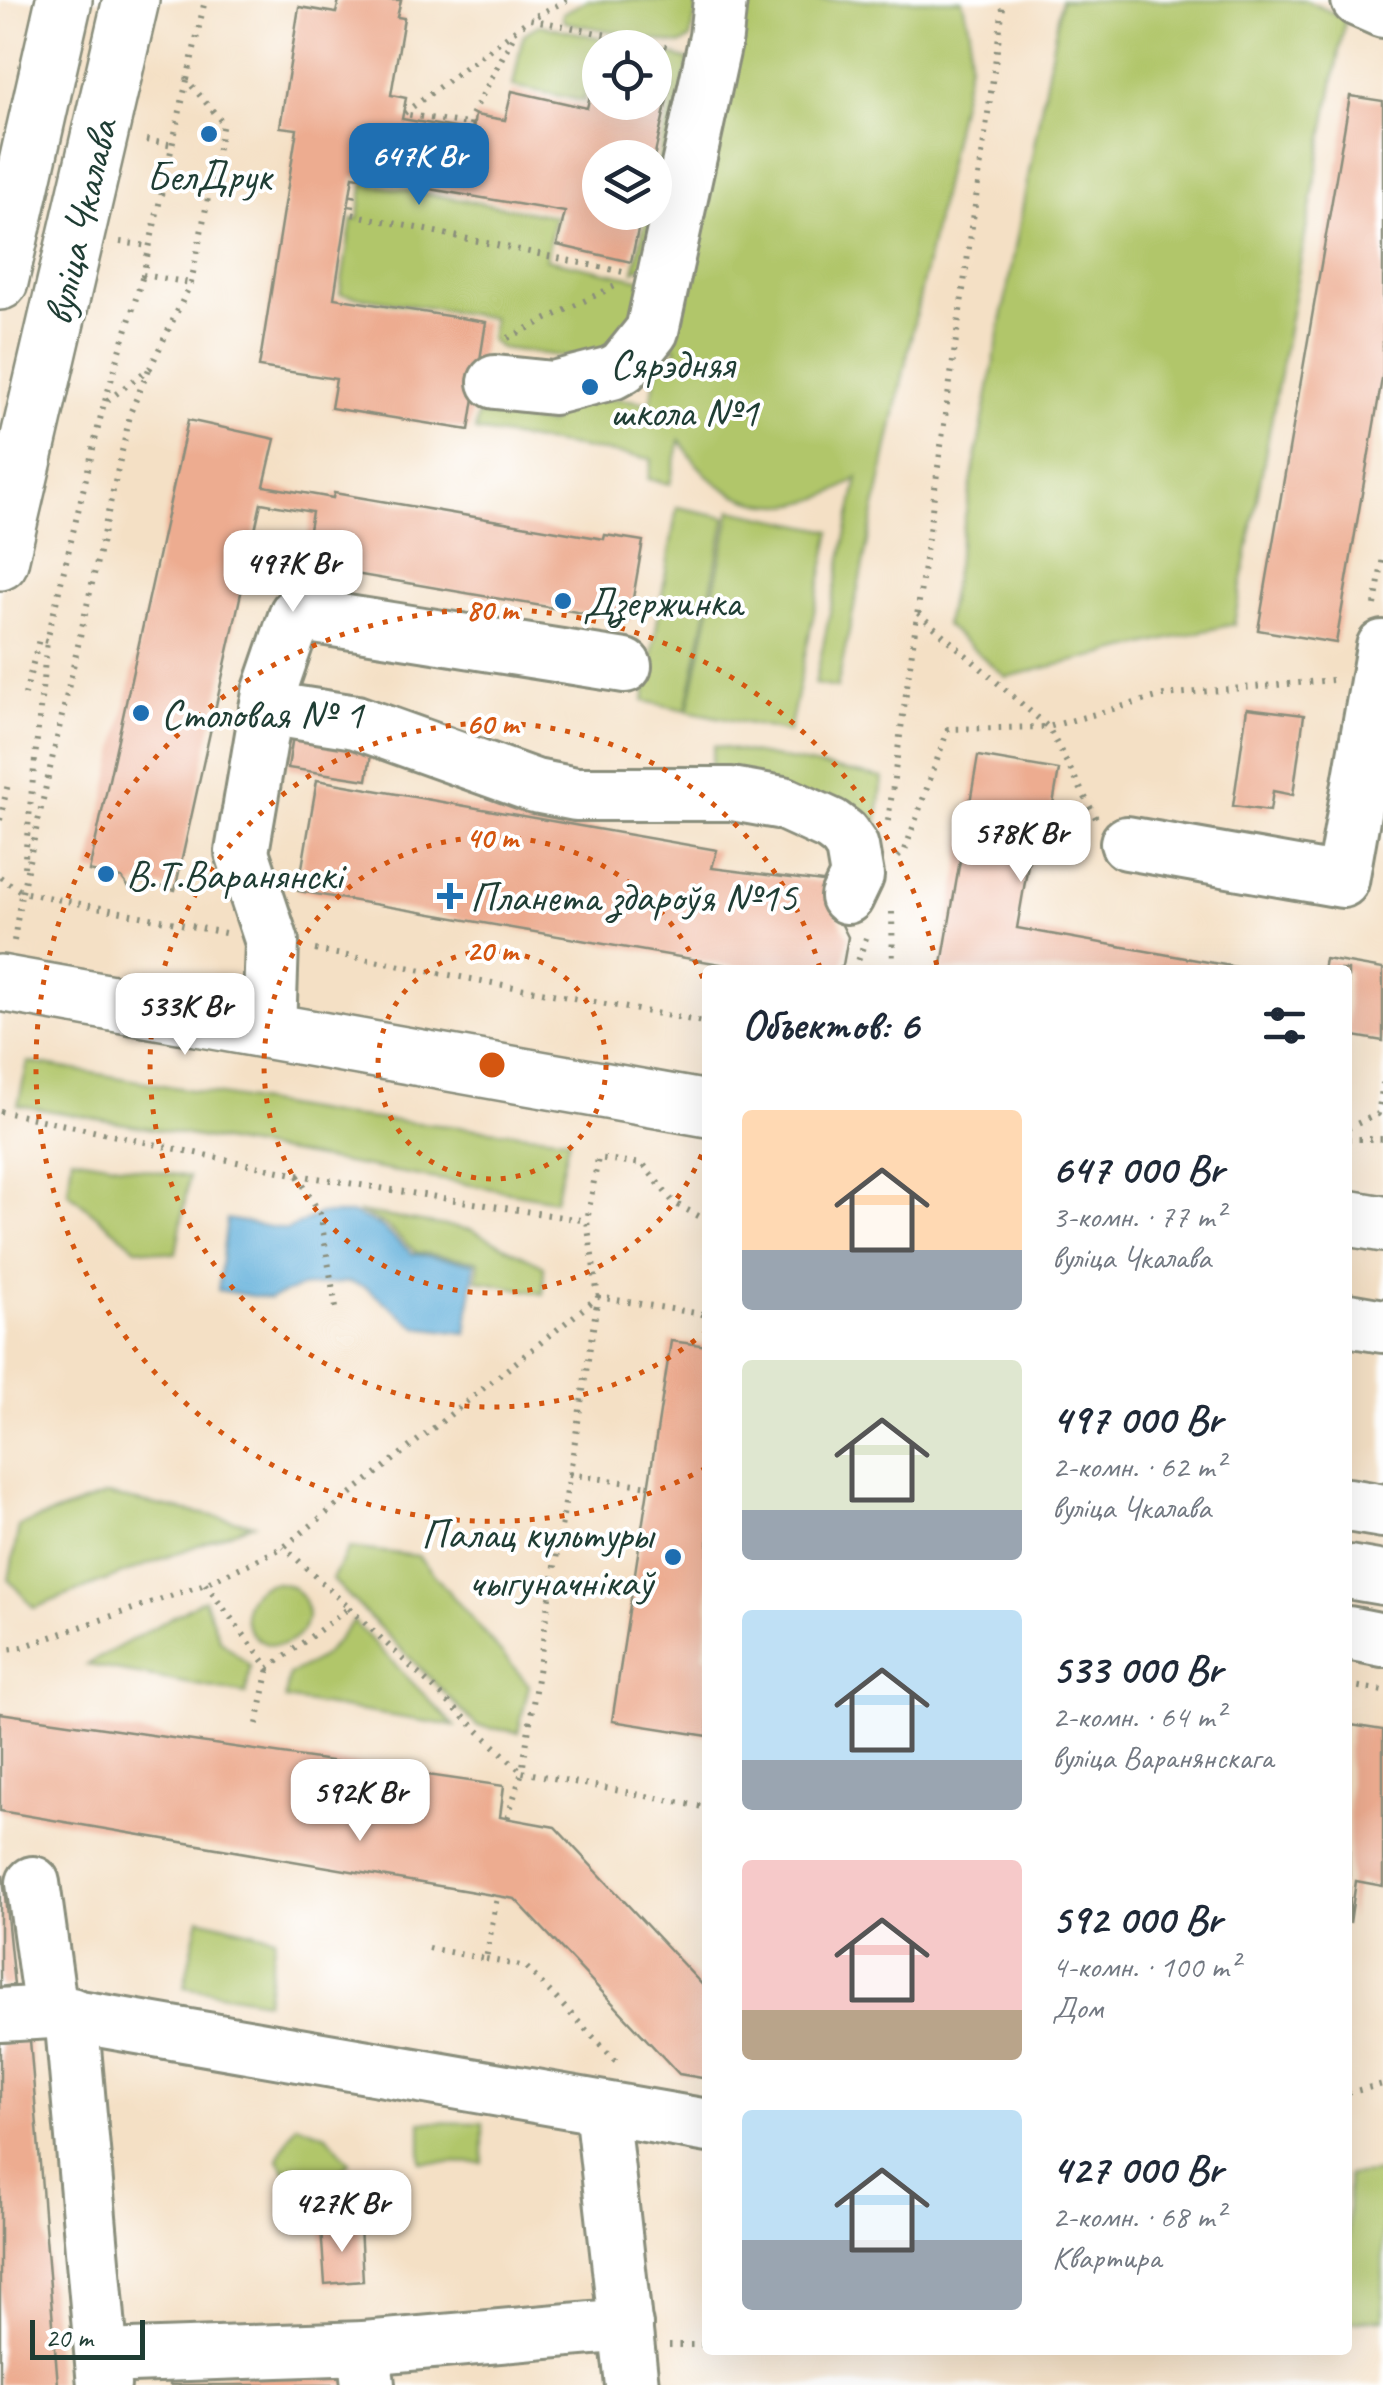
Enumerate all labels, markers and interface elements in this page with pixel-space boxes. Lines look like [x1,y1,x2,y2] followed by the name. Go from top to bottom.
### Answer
[582,30,672,230] map controls
[582,30,672,120] button: locate
[31,112,130,330] street label: вуліца Чкалава
[198,123,220,145] marker: БелДрук
[327,123,511,208] pin: 647K Br
[371,135,467,176] text: 647K Br
[582,140,672,230] button: layers
[146,150,274,203] place label: БелДрук
[610,338,760,439] place label: Сярэдняя школа №1
[579,376,601,398] marker: Сярэдняя школа №1
[201,530,385,615] pin: 497K Br
[246,542,340,583] text: 497K Br
[583,576,746,629] place label: Дзержинка
[552,590,574,612] marker: Дзержинка
[466,591,521,629] text: 80 m
[161,688,366,741] place label: Столовая № 1
[130,702,152,724] marker: Столовая № 1
[466,705,521,743] text: 60 m
[929,800,1113,885] pin: 578K Br
[974,812,1068,853] text: 578K Br
[466,819,521,857] text: 40 m
[126,849,348,902] place label: В.Т.Варанянскі
[95,863,117,885] marker: В.Т.Варанянскі
[470,871,799,924] place label: Планета здароўя №15
[439,885,461,907] marker: Планета здароўя №15
[466,932,521,970] text: 20 m
[93,973,277,1058] pin: 533K Br
[138,985,232,1026] text: 533K Br
[1257,998,1312,1053] icon: filters
[742,999,919,1052] text: Объектов: 6
[474,1047,510,1083] centre of rings
[1052,1143,1224,1196] text: 647 000 Br
[822,1150,942,1270] icon: home
[1052,1196,1224,1237] text: 3-комн. · 77 m²
[1052,1237,1211,1278] text: вуліца Чкалава
[1052,1393,1222,1446] text: 497 000 Br
[822,1400,942,1520] icon: home
[1052,1446,1224,1487] text: 2-комн. · 62 m²
[1052,1487,1211,1528] text: вуліца Чкалава
[421,1508,656,1609] place label: Палац культуры чыгуначнікаў
[662,1546,684,1568] marker: Палац культуры чыгуначнікаў
[1052,1643,1222,1696] text: 533 000 Br
[822,1650,942,1770] icon: home
[1052,1696,1224,1737] text: 2-комн. · 64 m²
[1052,1737,1273,1778] text: вуліца Варанянскага
[268,1759,452,1844] pin: 592K Br
[313,1771,407,1812] text: 592K Br
[1052,1893,1222,1946] text: 592 000 Br
[822,1900,942,2020] icon: home
[1052,1946,1239,1987] text: 4-комн. · 100 m²
[1052,1987,1103,2028] text: Дом
[1052,2143,1223,2196] text: 427 000 Br
[822,2150,942,2270] icon: home
[250,2170,434,2255] pin: 427K Br
[294,2182,390,2223] text: 427K Br
[1052,2196,1224,2237] text: 2-комн. · 68 m²
[1052,2237,1161,2278] text: Квартира
[30,2315,145,2360] scale bar
[45,2320,93,2355] text: 20 m

